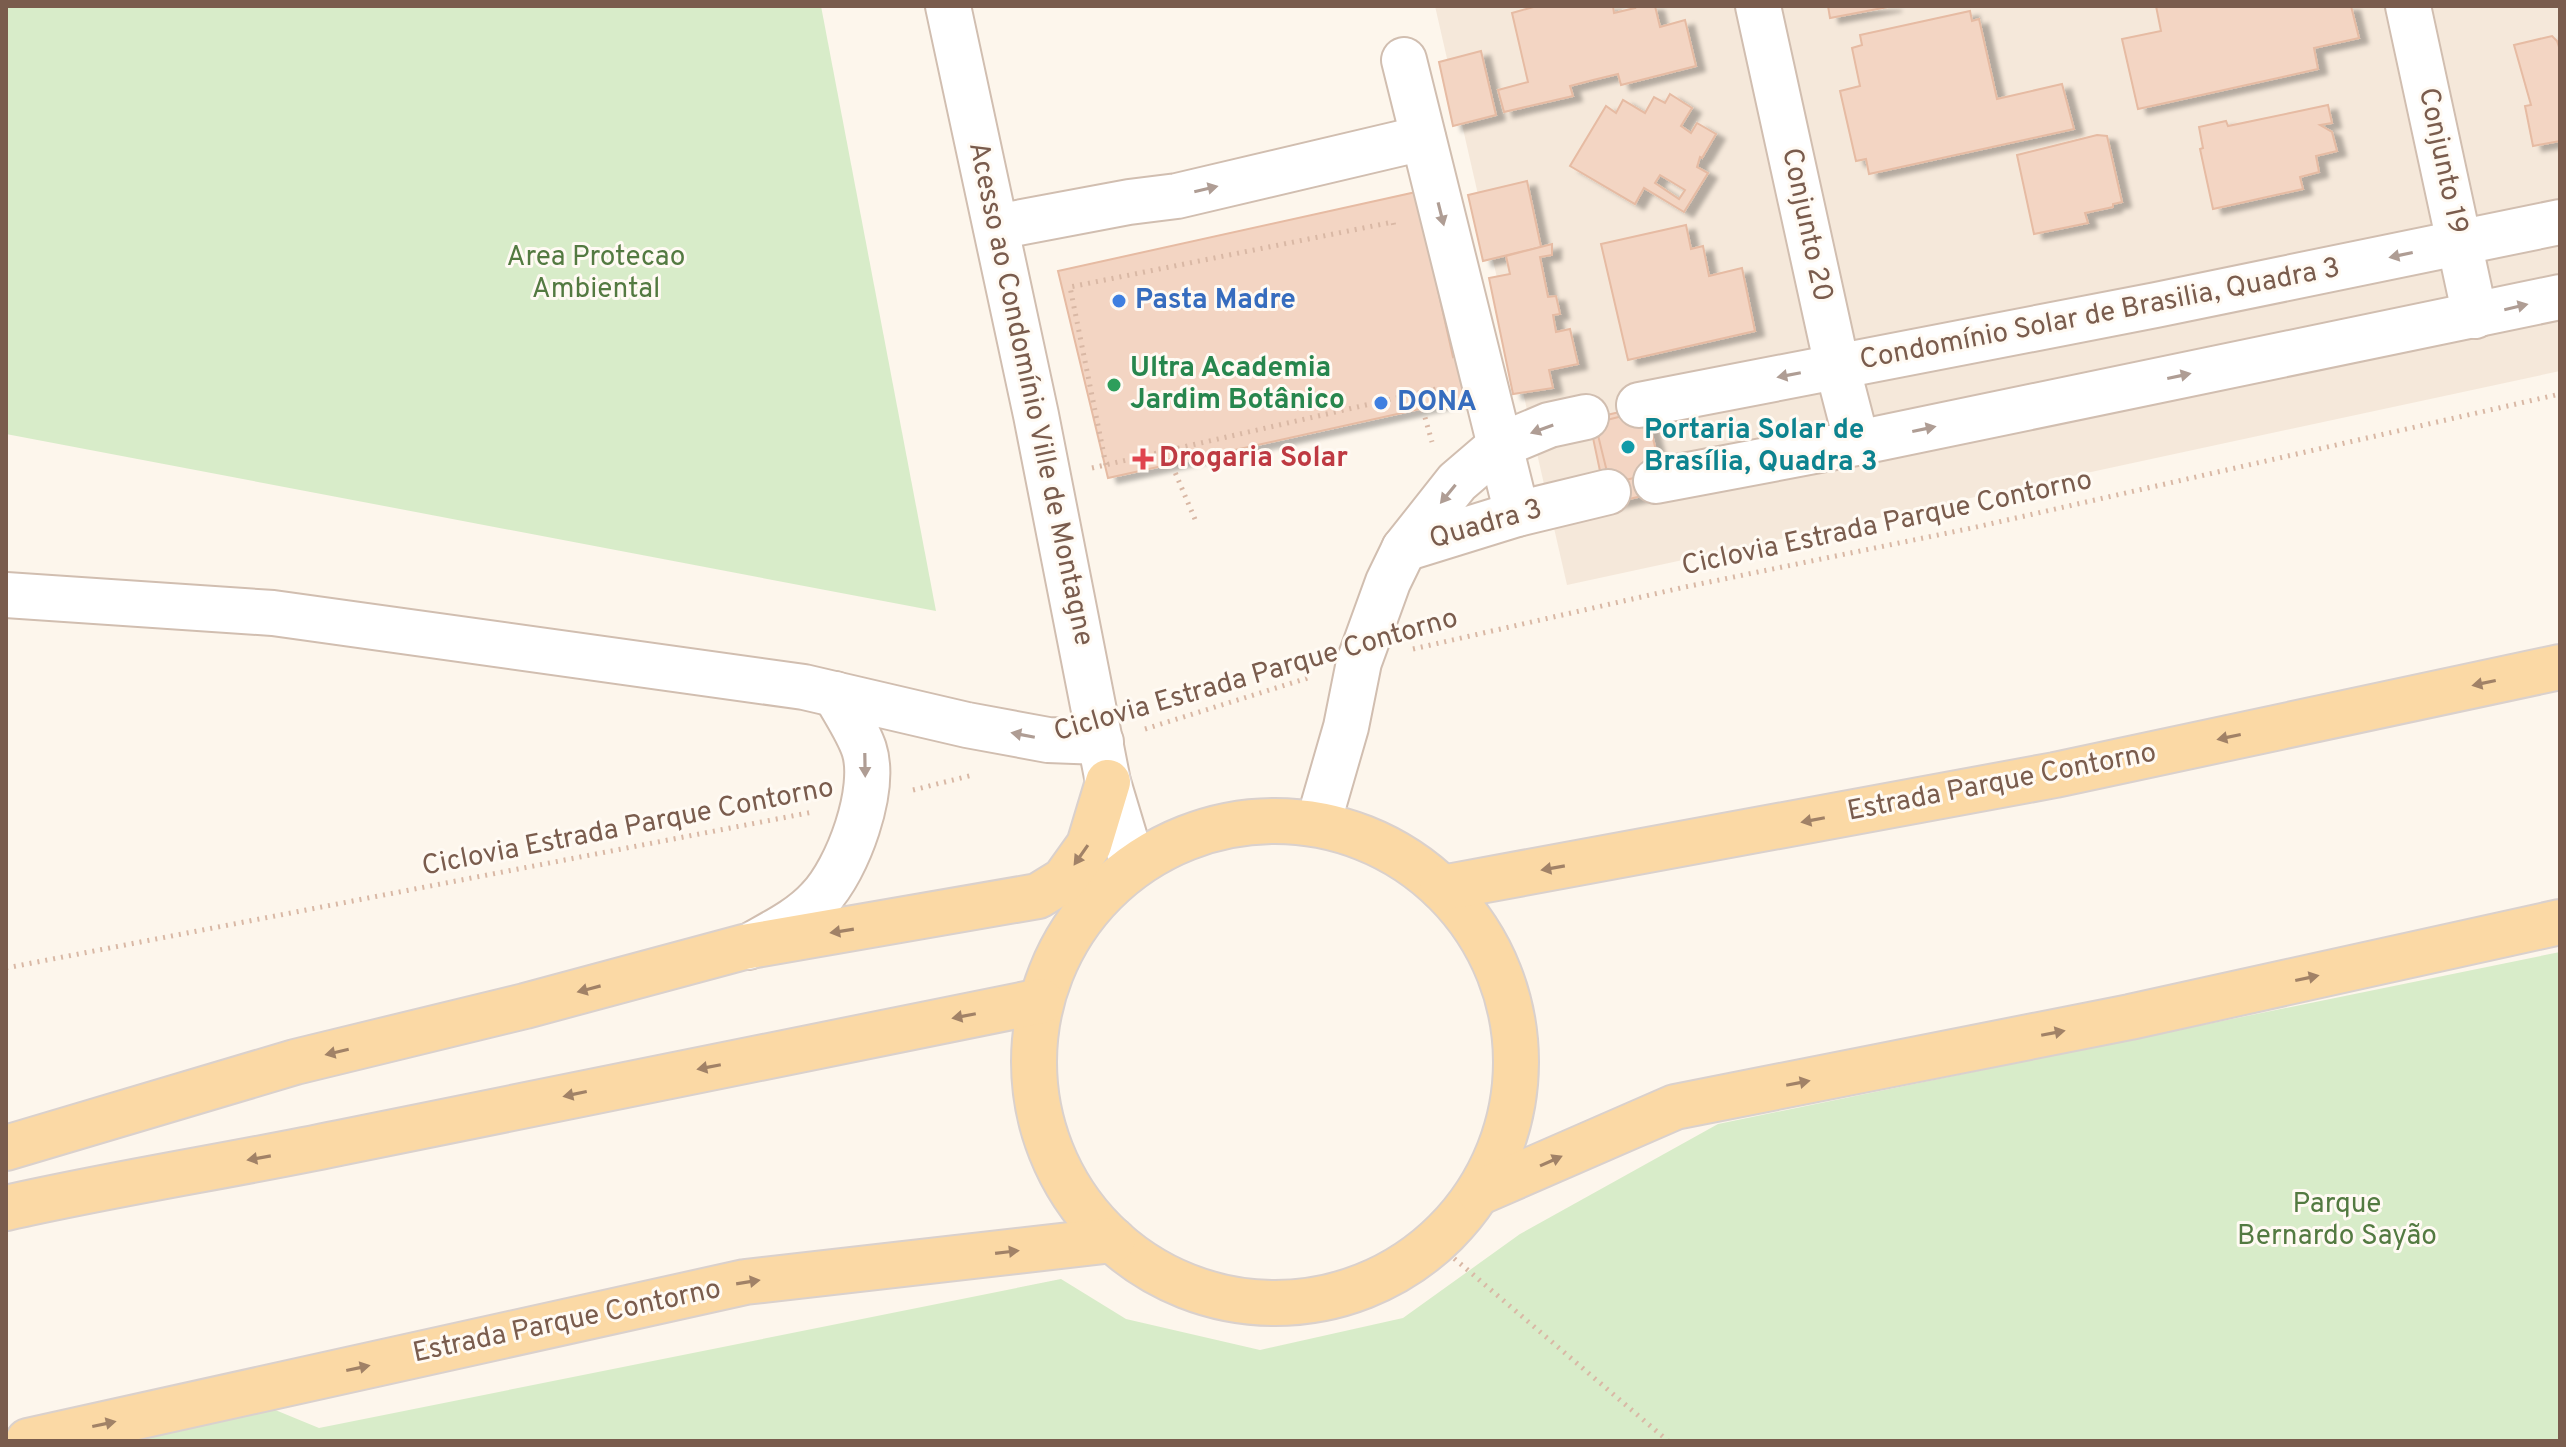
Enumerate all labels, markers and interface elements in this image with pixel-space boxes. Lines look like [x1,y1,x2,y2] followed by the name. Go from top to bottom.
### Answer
[2409,85,2475,237] street label: Conjunto 19
[959,139,1101,649] street label: Acesso ao Condomínio Ville de Montagne
[1772,145,1840,305] street label: Conjunto 20
[1194,183,1219,195] one-way arrow
[1436,201,1448,226] one-way arrow
[507,240,685,308] park label: Area Protecao Ambiental
[2389,250,2414,262] one-way arrow
[1857,251,2343,379] street label: Condomínio Solar de Brasilia, Quadra 3
[1135,283,1296,319] place label: Pasta Madre
[1110,292,1128,310] marker: Pasta Madre
[2504,300,2529,313] one-way arrow
[1130,351,1345,419] place label: Ultra Academia Jardim Botânico
[1776,370,1801,382] one-way arrow
[2167,370,2192,382] one-way arrow
[1105,376,1123,394] marker: Ultra Academia Jardim Botânico
[1397,385,1477,421] place label: DONA
[1372,394,1390,412] marker: DONA
[1644,413,1877,481] place label: Portaria Solar de Brasília, Quadra 3
[1912,422,1937,435] one-way arrow
[1530,423,1554,436] one-way arrow
[1619,438,1637,456] marker: Portaria Solar de Brasília, Quadra 3
[1159,441,1348,477] place label: Drogaria Solar
[1134,450,1152,468] marker: Drogaria Solar
[1678,463,2096,585] street label: Ciclovia Estrada Parque Contorno
[1440,484,1456,504] one-way arrow
[1425,492,1547,558] street label: Quadra 3
[1050,601,1462,751] street label: Ciclovia Estrada Parque Contorno
[2471,677,2496,690] one-way arrow
[1010,729,1035,741] one-way arrow
[2217,731,2242,744] one-way arrow
[1844,735,2160,831] street label: Estrada Parque Contorno
[859,753,871,778] one-way arrow
[419,770,837,886] street label: Ciclovia Estrada Parque Contorno
[1800,814,1825,826] one-way arrow
[1074,845,1089,866] one-way arrow
[1541,862,1566,874] one-way arrow
[829,925,854,937] one-way arrow
[2295,971,2320,984] one-way arrow
[576,983,600,996] one-way arrow
[951,1010,976,1023] one-way arrow
[2040,1026,2065,1038] one-way arrow
[324,1047,349,1059] one-way arrow
[696,1061,721,1073] one-way arrow
[1785,1076,1810,1088] one-way arrow
[562,1088,587,1101] one-way arrow
[246,1153,271,1165] one-way arrow
[1539,1154,1563,1167] one-way arrow
[2237,1187,2437,1255] park label: Parque Bernardo Sayão
[995,1246,1020,1259] one-way arrow
[410,1272,724,1372] street label: Estrada Parque Contorno
[736,1275,761,1288] one-way arrow
[345,1361,370,1374] one-way arrow
[92,1417,117,1430] one-way arrow

